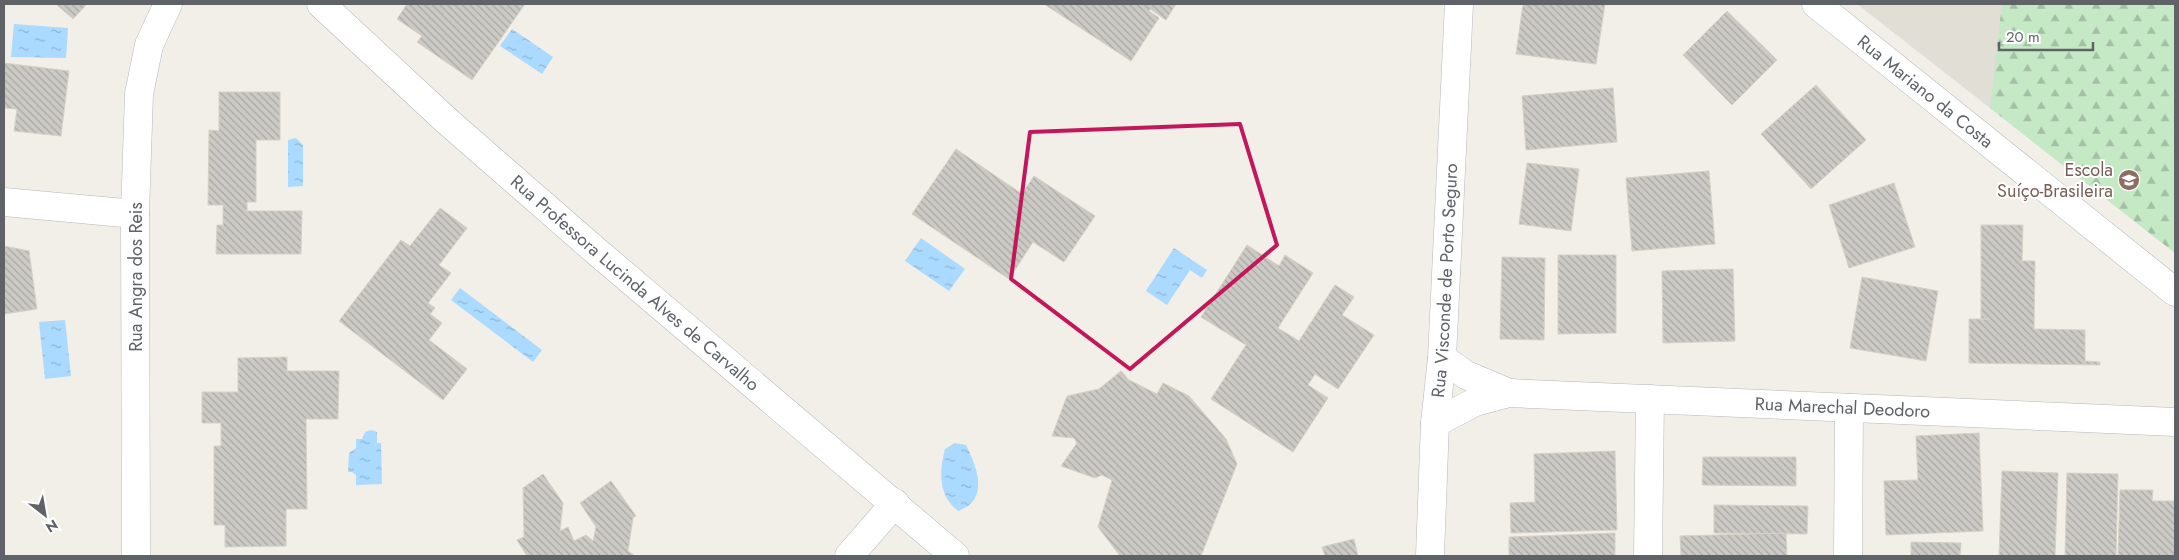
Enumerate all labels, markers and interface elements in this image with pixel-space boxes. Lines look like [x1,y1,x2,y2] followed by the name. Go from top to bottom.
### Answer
[1999,20,2093,52] scale bar
[2006,26,2040,48] text: 20 m
[1852,29,1999,154] street label: Rua Mariano da Costa
[1997,157,2113,204] place label: Escola Suíço-Brasileira
[1425,163,1464,399] street label: Rua Visconde de Porto Seguro
[2117,168,2141,192] school or university icon: Escola Suíço-Brasileira
[505,169,765,397] street label: Rua Professora Lucinda Alves de Carvalho
[123,202,149,352] street label: Rua Angra dos Reis
[1754,391,1931,424] street label: Rua Marechal Deodoro
[20,490,70,540] north arrow
[42,515,62,538] text: N

